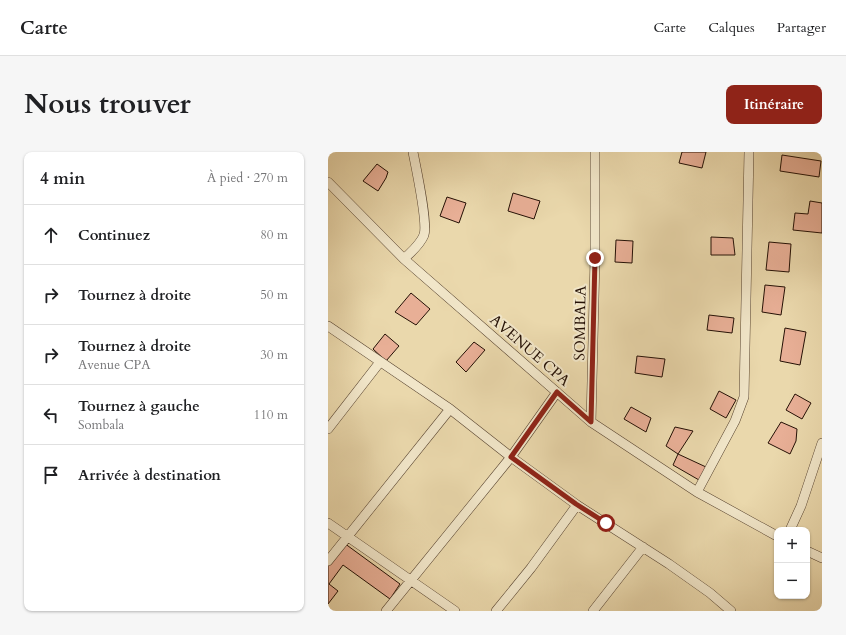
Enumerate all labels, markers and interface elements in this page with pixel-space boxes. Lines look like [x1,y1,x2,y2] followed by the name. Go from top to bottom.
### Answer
[20,15,68,41] text: Carte
[654,18,686,37] text: Carte
[708,18,755,37] text: Calques
[777,18,826,37] text: Partager
[24,85,191,123] text: Nous trouver
[726,85,822,124] button: Itinéraire
[40,167,85,190] text: 4 min
[207,169,288,187] text: À pied · 270 m
[40,224,62,246] icon: ahead
[78,225,150,245] text: Continuez
[260,226,288,244] text: 80 m
[586,249,604,267] route end
[40,284,62,306] icon: right
[78,285,191,305] text: Tournez à droite
[569,285,591,361] street label: SOMBALA
[260,286,288,304] text: 50 m
[486,310,575,391] street label: AVENUE CPA
[78,336,191,356] text: Tournez à droite
[40,344,62,366] icon: right
[260,346,288,364] text: 30 m
[78,356,151,374] text: Avenue CPA
[78,396,200,416] text: Tournez à gauche
[40,404,62,426] icon: left
[254,406,288,424] text: 110 m
[78,416,124,434] text: Sombala
[40,464,62,486] icon: arrive
[78,465,221,485] text: Arrivée à destination
[597,514,615,532] route start
[774,527,810,599] map controls
[774,527,810,563] button: +
[774,563,810,599] button: −

